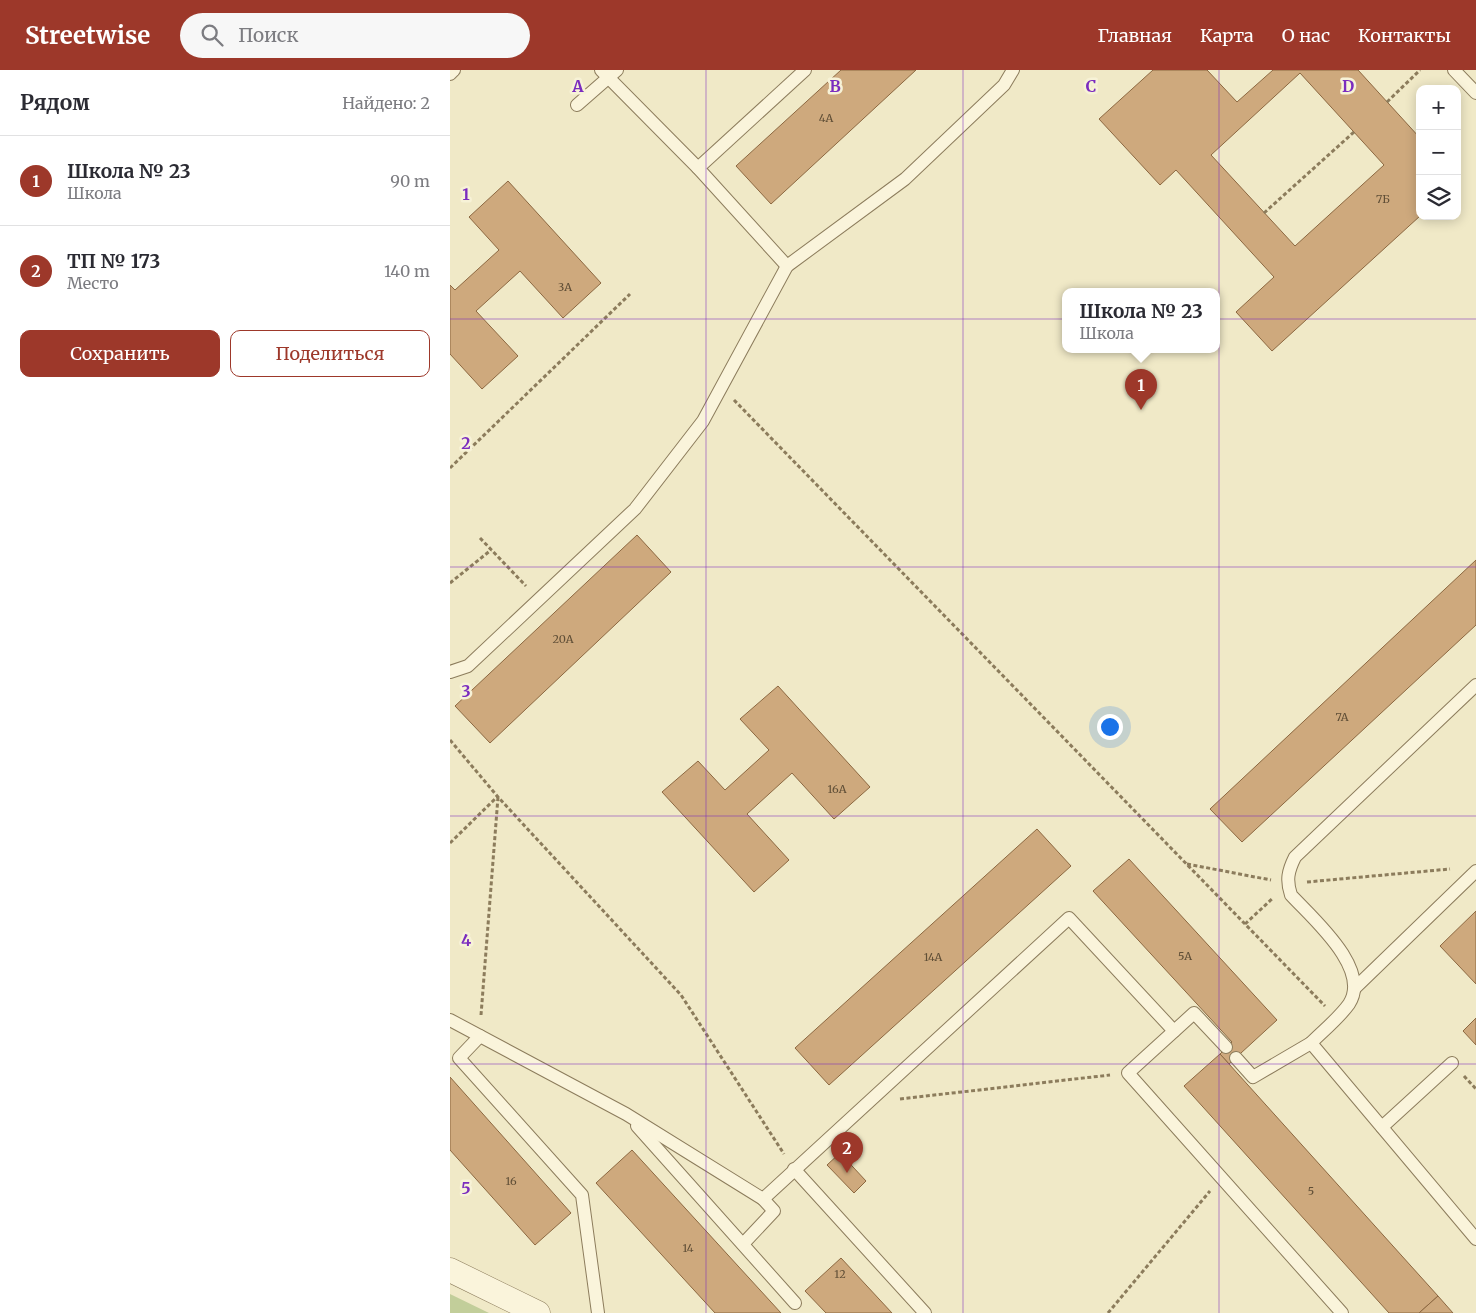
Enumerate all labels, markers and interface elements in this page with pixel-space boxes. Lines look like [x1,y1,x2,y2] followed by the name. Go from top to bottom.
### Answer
[180,13,530,58] search box
[25,20,150,51] text: Streetwise
[198,21,226,49] icon: search
[238,23,298,47] text: Поиск
[1097,24,1172,47] text: Главная
[1200,24,1254,47] text: Карта
[1282,24,1330,47] text: О нас
[1358,24,1451,47] text: Контакты
[571,76,584,96] text: A
[829,76,841,96] text: B
[1086,76,1096,96] text: C
[1342,76,1354,96] text: D
[1416,85,1461,220] map controls
[1416,85,1461,130] button: +
[20,89,90,116] text: Рядом
[342,93,430,113] text: Найдено: 2
[819,111,833,125] house number: 4А
[1416,130,1461,175] button: −
[67,159,191,183] text: Школа № 23
[32,171,40,191] text: 1
[390,171,430,191] text: 90 m
[1416,175,1461,220] button: layers
[67,183,122,203] text: Школа
[462,184,470,204] text: 1
[1376,192,1390,206] house number: 7Б
[67,249,160,273] text: ТП № 173
[31,261,41,281] text: 2
[384,261,430,281] text: 140 m
[67,273,118,293] text: Место
[558,280,572,294] house number: 3А
[1062,288,1220,353] popup
[1079,299,1203,323] text: Школа № 23
[1079,323,1134,343] text: Школа
[20,330,220,377] button: Сохранить
[230,330,430,377] button: Поделиться
[1125,369,1157,410] pin: 1
[461,433,471,453] text: 2
[553,632,574,646] house number: 20А
[461,681,471,701] text: 3
[1336,710,1349,724] house number: 7А
[1097,714,1123,740] your location
[828,782,847,796] house number: 16А
[461,930,471,950] text: 4
[1178,949,1192,963] house number: 5А
[924,950,943,964] house number: 14А
[831,1132,863,1173] pin: 2
[505,1174,517,1188] house number: 16
[461,1178,471,1198] text: 5
[1308,1184,1314,1198] house number: 5
[682,1241,694,1255] house number: 14
[834,1267,846,1281] house number: 12

